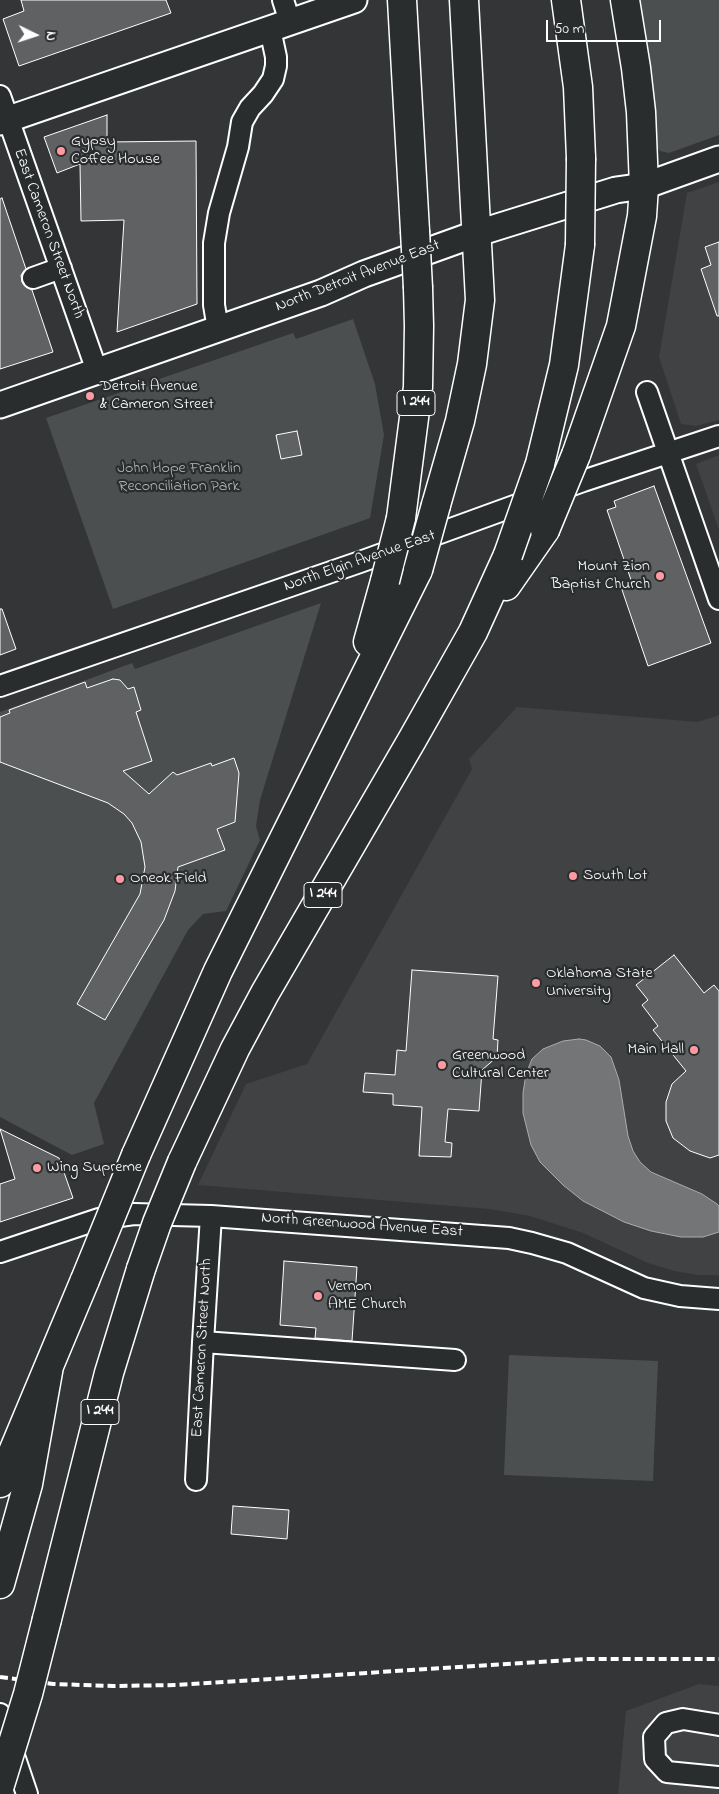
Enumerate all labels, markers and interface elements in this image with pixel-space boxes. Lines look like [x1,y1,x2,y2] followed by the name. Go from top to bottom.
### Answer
[10,10,60,60] north arrow
[549,10,664,42] scale bar
[554,18,584,40] text: 50 m
[40,31,61,42] text: N
[71,132,160,170] place label: Gypsy Coffee House
[55,145,67,157] marker: Gypsy Coffee House
[8,146,88,322] street label: East Cameron Street North
[273,237,443,317] street label: North Detroit Avenue East
[100,377,214,415] place label: Detroit Avenue & Cameron Street
[84,390,96,402] marker: Detroit Avenue & Cameron Street
[397,390,435,416] road number: I 244
[117,459,241,497] park label: John Hope Franklin Reconciliation Park
[282,527,438,597] street label: North Elgin Avenue East
[551,557,650,595] place label: Mount Zion Baptist Church
[654,570,666,582] marker: Mount Zion Baptist Church
[583,866,647,886] place label: South Lot
[130,869,207,889] place label: Oneok Field
[567,870,579,882] marker: South Lot
[114,873,126,885] marker: Oneok Field
[304,882,342,908] road number: I 244
[546,964,653,1002] place label: Oklahoma State University
[530,977,542,989] marker: Oklahoma State University
[628,1040,684,1060] place label: Main Hall
[688,1044,700,1056] marker: Main Hall
[452,1046,549,1084] place label: Greenwood Cultural Center
[436,1059,448,1071] marker: Greenwood Cultural Center
[47,1158,142,1178] place label: Wing Supreme
[31,1162,43,1174] marker: Wing Supreme
[261,1209,463,1243] street label: North Greenwood Avenue East
[189,1258,217,1438] street label: East Cameron Street North
[328,1277,406,1315] place label: Vernon AME Church
[312,1290,324,1302] marker: Vernon AME Church
[81,1400,119,1424] road number: I 244

